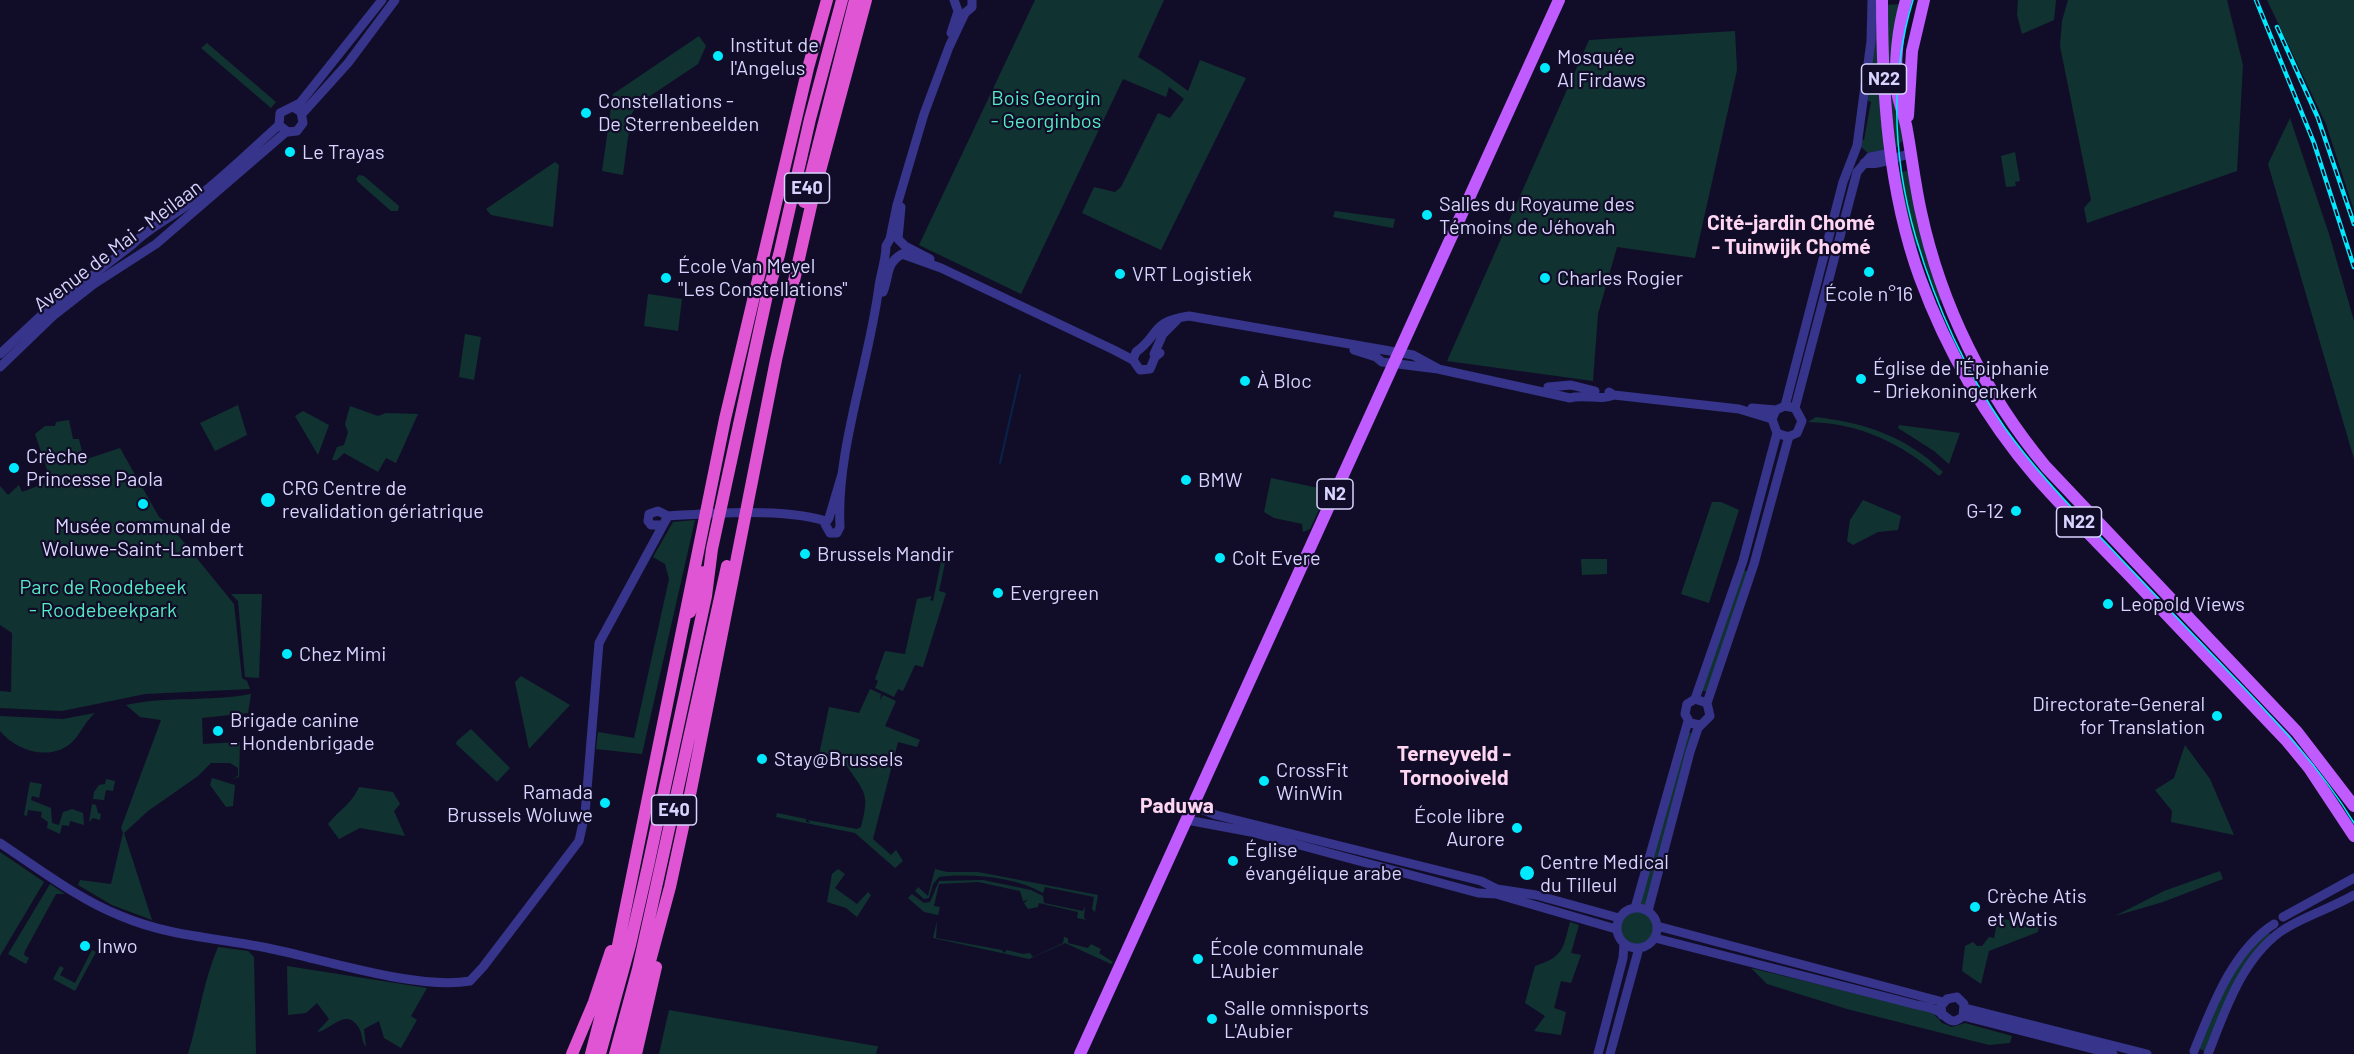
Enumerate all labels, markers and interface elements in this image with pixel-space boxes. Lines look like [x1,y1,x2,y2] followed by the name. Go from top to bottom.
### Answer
[730,33,819,80] place label: Institut de l'Angelus
[1557,45,1646,92] place label: Mosquée Al Firdaws
[711,49,725,63] marker: Institut de l'Angelus
[1538,61,1552,75] marker: Mosquée Al Firdaws
[1862,64,1906,94] road number: N22
[991,86,1101,133] park label: Bois Georgin - Georginbos
[598,89,759,136] place label: Constellations - De Sterrenbeelden
[579,106,593,120] marker: Constellations - De Sterrenbeelden
[302,140,385,164] place label: Le Trayas
[283,145,297,159] marker: Le Trayas
[784,173,830,203] road number: E40
[29,175,207,317] street label: Avenue de Mai - Meilaan
[1439,192,1634,239] place label: Salles du Royaume des Témoins de Jéhovah
[1420,208,1434,222] marker: Salles du Royaume des Témoins de Jéhovah
[1707,210,1875,260] district label: Cité-jardin Chomé - Tuinwijk Chomé
[678,254,847,301] place label: École Van Meyel "Les Constellations"
[1132,262,1252,286] place label: VRT Logistiek
[1862,265,1876,279] marker: École n°16
[1557,266,1683,290] place label: Charles Rogier
[1113,267,1127,281] marker: VRT Logistiek
[659,271,673,285] marker: École Van Meyel "Les Constellations"
[1538,271,1552,285] marker: Charles Rogier
[1825,282,1913,306] place label: École n°16
[1873,356,2049,403] place label: Église de l'Épiphanie - Driekoningenkerk
[1257,369,1312,393] place label: À Bloc
[1854,372,1868,386] marker: Église de l'Épiphanie - Driekoningenkerk
[1238,374,1252,388] marker: À Bloc
[26,444,163,491] place label: Crèche Princesse Paola
[7,461,21,475] marker: Crèche Princesse Paola
[1198,468,1242,492] place label: BMW
[1179,473,1193,487] marker: BMW
[282,476,484,523] place label: CRG Centre de revalidation gériatrique
[1317,479,1353,509] road number: N2
[259,491,277,509] marker: CRG Centre de revalidation gériatrique
[136,497,150,511] marker: Musée communal de Woluwe-Saint-Lambert
[1966,499,2004,523] place label: G-12
[2009,504,2023,518] marker: G-12
[2056,507,2102,537] road number: N22
[42,514,244,561] place label: Musée communal de Woluwe-Saint-Lambert
[817,542,954,566] place label: Brussels Mandir
[1232,546,1321,570] place label: Colt Evere
[798,547,812,561] marker: Brussels Mandir
[1213,551,1227,565] marker: Colt Evere
[20,575,186,622] park label: Parc de Roodebeek - Roodebeekpark
[1010,581,1099,605] place label: Evergreen
[991,586,1005,600] marker: Evergreen
[2120,592,2245,616] place label: Leopold Views
[2101,597,2115,611] marker: Leopold Views
[299,642,386,666] place label: Chez Mimi
[280,647,294,661] marker: Chez Mimi
[2032,692,2205,739] place label: Directorate-General for Translation
[230,708,375,755] place label: Brigade canine - Hondenbrigade
[2210,709,2224,723] marker: Directorate-General for Translation
[211,724,225,738] marker: Brigade canine - Hondenbrigade
[1397,741,1511,791] district label: Terneyveld - Tornooiveld
[774,747,903,771] place label: Stay@Brussels
[755,752,769,766] marker: Stay@Brussels
[1276,758,1349,805] place label: CrossFit WinWin
[1257,774,1271,788] marker: CrossFit WinWin
[447,780,593,827] place label: Ramada Brussels Woluwe
[1140,793,1214,819] district label: Paduwa
[652,795,696,825] road number: E40
[598,796,612,810] marker: Ramada Brussels Woluwe
[1414,804,1505,851] place label: École libre Aurore
[1510,821,1524,835] marker: École libre Aurore
[1245,838,1402,885] place label: Église évangélique arabe
[1540,850,1669,897] place label: Centre Medical du Tilleul
[1226,854,1240,868] marker: Église évangélique arabe
[1518,864,1536,882] marker: Centre Medical du Tilleul
[1987,884,2087,931] place label: Crèche Atis et Watis
[1968,900,1982,914] marker: Crèche Atis et Watis
[97,934,138,958] place label: Inwo
[1210,936,1364,983] place label: École communale L'Aubier
[78,939,92,953] marker: Inwo
[1191,952,1205,966] marker: École communale L'Aubier
[1224,996,1369,1043] place label: Salle omnisports L'Aubier
[1205,1012,1219,1026] marker: Salle omnisports L'Aubier

